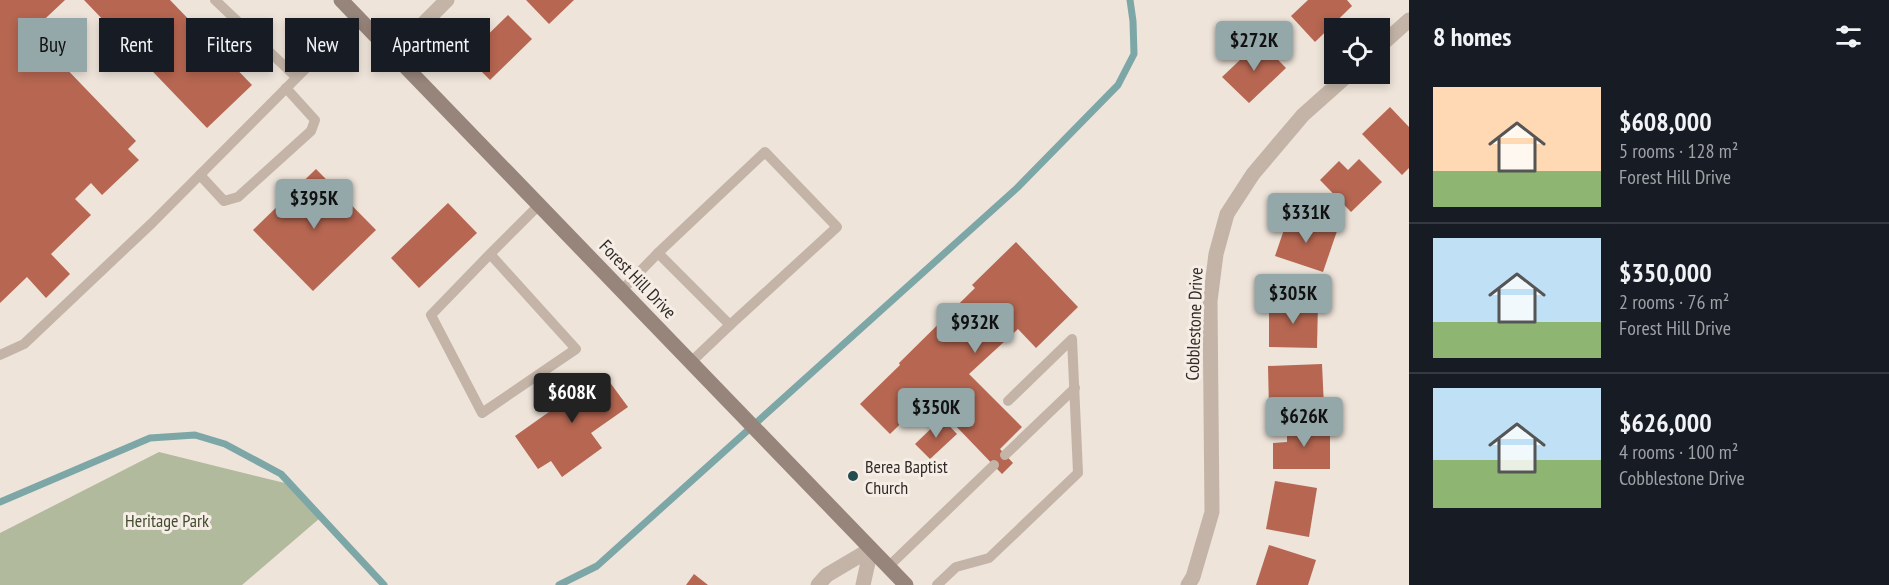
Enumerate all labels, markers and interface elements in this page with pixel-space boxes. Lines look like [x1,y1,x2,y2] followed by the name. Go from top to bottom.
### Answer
[18,18,87,72] chip: Buy
[99,18,174,72] chip: Rent
[186,18,273,72] chip: Filters
[285,18,359,72] chip: New
[371,18,490,72] chip: Apartment
[1324,18,1390,84] map controls
[1324,18,1390,84] button: locate
[1433,20,1511,53] text: 8 homes
[1832,20,1865,53] icon: filters
[1212,21,1296,72] pin: $272K
[1230,27,1278,53] text: $272K
[1619,105,1712,138] text: $608,000
[1481,111,1553,183] icon: home
[1619,138,1738,164] text: 5 rooms · 128 m²
[1619,164,1731,190] text: Forest Hill Drive
[272,179,356,230] pin: $395K
[290,185,338,211] text: $395K
[1264,193,1348,244] pin: $331K
[1282,199,1330,225] text: $331K
[595,235,681,323] street label: Forest Hill Drive
[1619,256,1712,289] text: $350,000
[1481,262,1553,334] icon: home
[1181,267,1207,381] street label: Cobblestone Drive
[1251,274,1335,325] pin: $305K
[1269,280,1317,306] text: $305K
[1619,289,1729,315] text: 2 rooms · 76 m²
[933,303,1017,354] pin: $932K
[951,309,999,335] text: $932K
[1619,315,1731,341] text: Forest Hill Drive
[530,373,614,424] pin: $608K
[548,379,596,405] text: $608K
[894,388,978,439] pin: $350K
[912,394,960,420] text: $350K
[1262,397,1346,448] pin: $626K
[1280,403,1328,429] text: $626K
[1619,406,1712,439] text: $626,000
[1481,412,1553,484] icon: home
[1619,439,1738,465] text: 4 rooms · 100 m²
[865,455,948,499] place label: Berea Baptist Church
[1619,465,1745,491] text: Cobblestone Drive
[846,469,860,483] marker: Berea Baptist Church
[125,509,209,532] park label: Heritage Park

